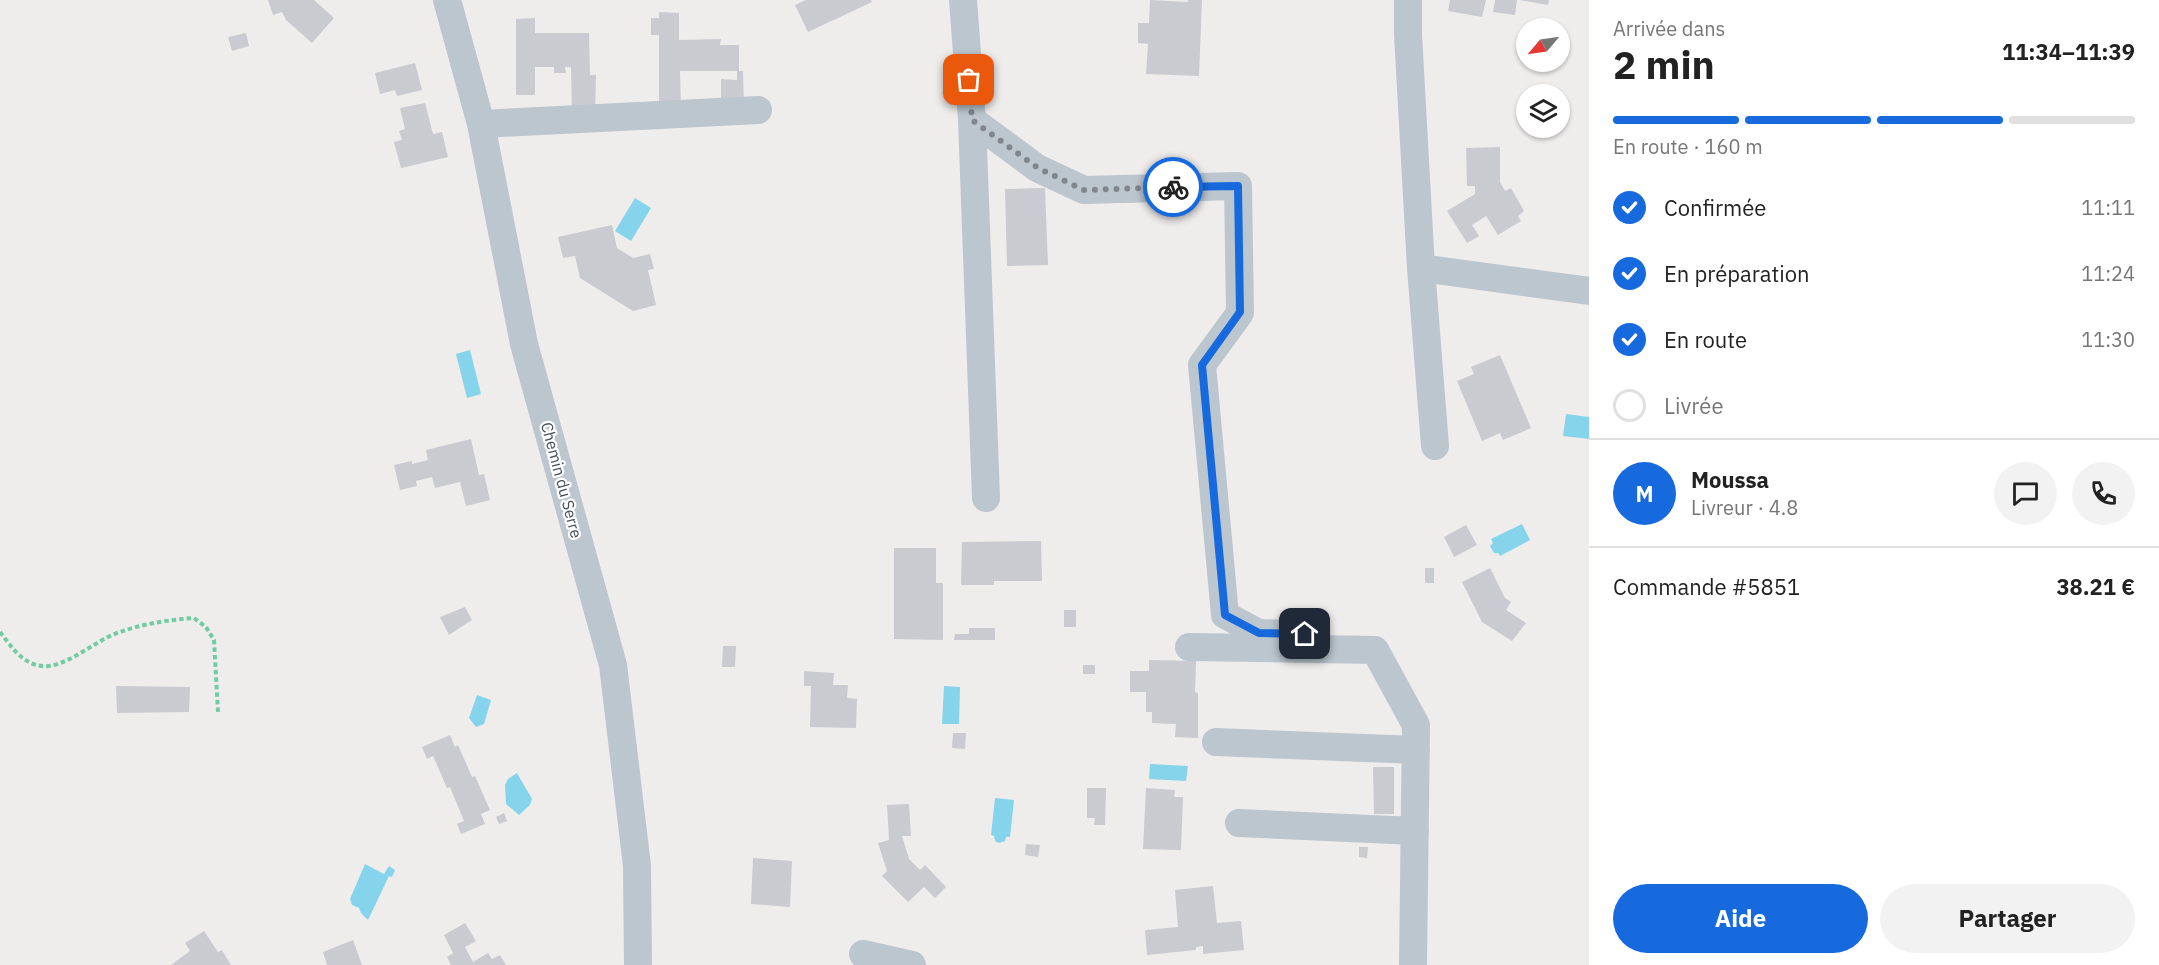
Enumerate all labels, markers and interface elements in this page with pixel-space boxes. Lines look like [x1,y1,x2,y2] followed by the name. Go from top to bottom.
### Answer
[1613,15,1725,42] text: Arrivée dans
[1516,18,1570,72] north arrow
[1516,18,1570,138] map controls
[2002,37,2135,66] text: 11:34–11:39
[1613,39,1715,90] text: 2 min
[943,54,994,105] pin
[952,63,985,96] icon: bag
[1516,84,1570,138] button: layers
[1613,133,1763,160] text: En route · 160 m
[1143,157,1203,217] courier
[1157,171,1190,204] icon: bike
[1613,191,1646,224] icon: check
[1664,193,1766,222] text: Confirmée
[2081,194,2135,221] text: 11:11
[1613,257,1646,290] icon: check
[1664,259,1810,288] text: En préparation
[2081,260,2135,287] text: 11:24
[1613,323,1646,356] icon: check
[1664,325,1747,354] text: En route
[2081,326,2135,353] text: 11:30
[1664,391,1723,420] text: Livrée
[537,420,587,540] street label: Chemin du Serre
[1994,462,2057,525] button: chat
[2072,462,2135,525] button: phone
[1691,465,1769,494] text: Moussa
[1635,479,1654,508] text: M
[1691,494,1798,521] text: Livreur · 4.8
[1613,572,1800,601] text: Commande #5851
[2056,572,2135,601] text: 38.21 €
[1279,608,1330,659] pin
[1288,617,1321,650] icon: home
[1613,884,1868,953] button: Aide
[1880,884,2135,953] button: Partager

